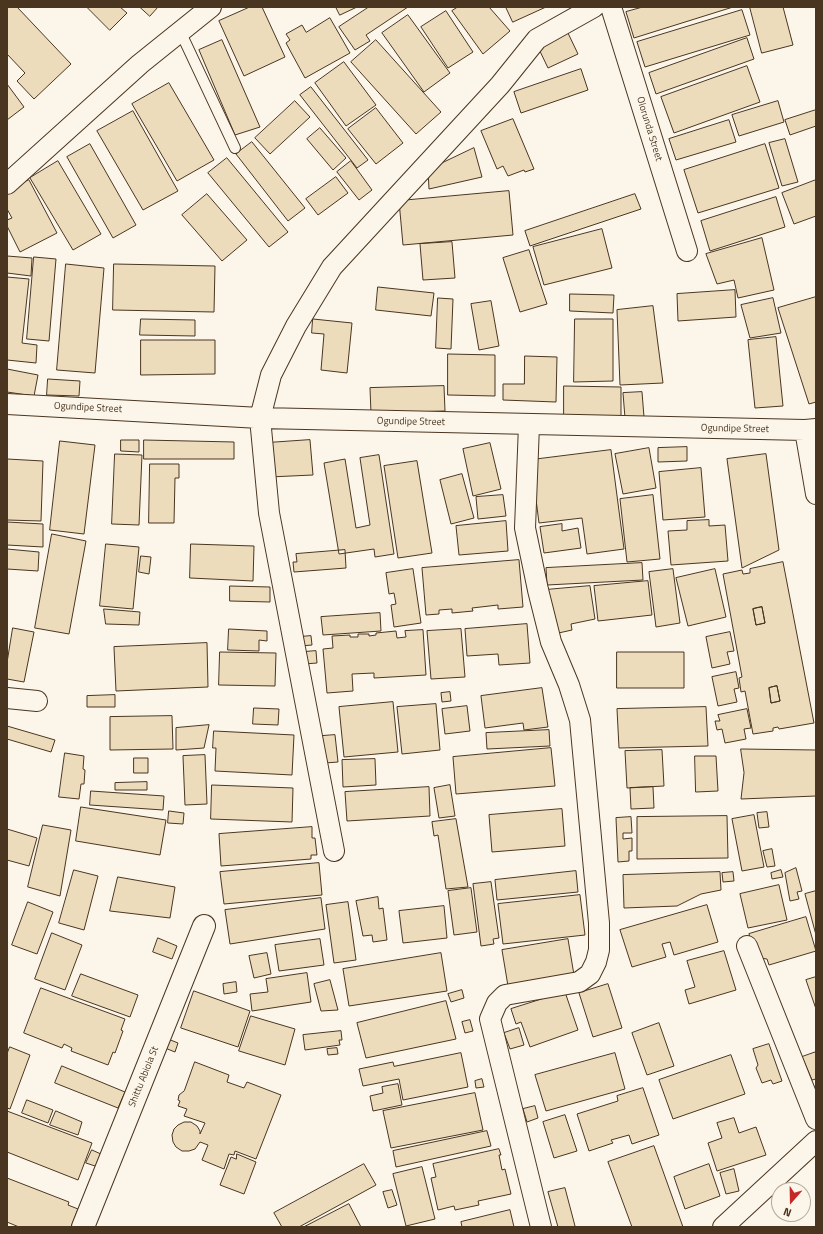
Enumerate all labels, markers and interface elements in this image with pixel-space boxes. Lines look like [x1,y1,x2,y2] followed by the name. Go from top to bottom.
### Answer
[634,95,664,163] street label: Olorunda Street
[54,400,122,416] street label: Ogundipe Street
[377,415,445,429] street label: Ogundipe Street
[701,422,769,436] street label: Ogundipe Street
[126,1045,162,1109] street label: Shittu Abiola St
[771,1182,811,1222] north arrow
[781,1204,794,1221] text: N

